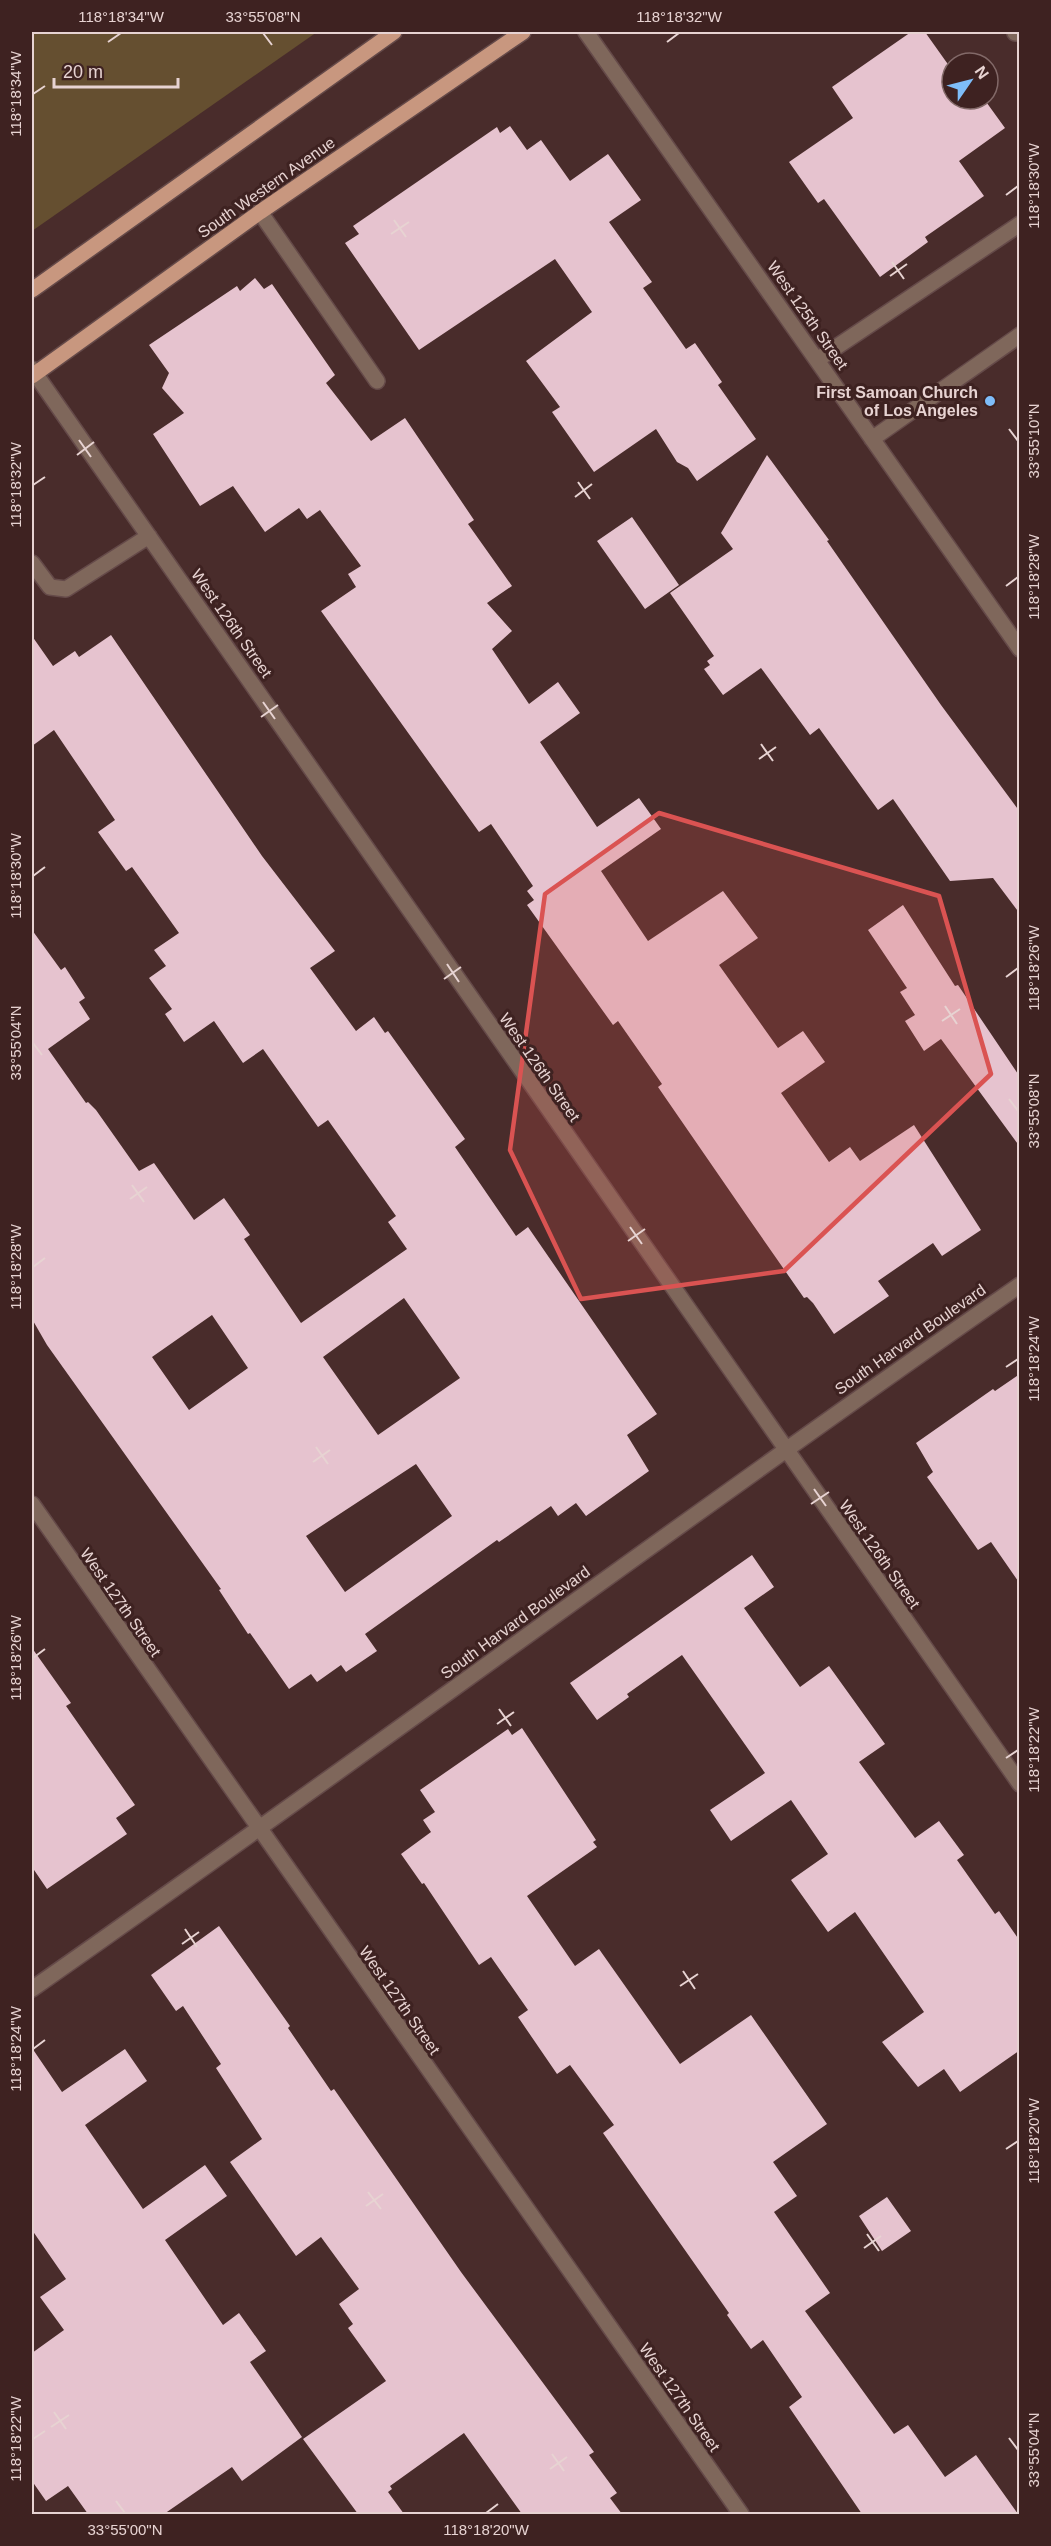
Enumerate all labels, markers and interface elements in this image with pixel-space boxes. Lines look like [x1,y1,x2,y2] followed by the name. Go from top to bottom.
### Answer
[78,8,165,25] text: 118°18'34"W
[225,8,301,25] text: 33°55'08"N
[636,8,723,25] text: 118°18'32"W
[7,50,24,137] text: 118°18'34"W
[54,51,178,89] scale bar
[940,51,1000,111] north arrow
[63,62,103,82] text: 20 m
[972,63,992,82] text: N
[195,134,338,241] street label: South Western Avenue
[1025,142,1042,229] text: 118°18'30"W
[764,258,852,373] street label: West 125th Street
[816,384,978,419] place label: First Samoan Church of Los Angeles
[983,394,997,408] marker: First Samoan Church of Los Angeles
[1025,403,1042,479] text: 33°55'10"N
[7,441,24,528] text: 118°18'32"W
[1025,533,1042,620] text: 118°18'28"W
[188,566,276,681] street label: West 126th Street
[7,832,24,919] text: 118°18'30"W
[1025,924,1042,1011] text: 118°18'26"W
[7,1005,24,1081] text: 33°55'04"N
[496,1010,584,1125] street label: West 126th Street
[1025,1073,1042,1149] text: 33°55'08"N
[7,1223,24,1310] text: 118°18'28"W
[832,1281,989,1398] street label: South Harvard Boulevard
[1025,1315,1042,1402] text: 118°18'24"W
[836,1497,924,1612] street label: West 126th Street
[77,1545,165,1660] street label: West 127th Street
[438,1563,593,1682] street label: South Harvard Boulevard
[7,1614,24,1701] text: 118°18'26"W
[1025,1706,1042,1793] text: 118°18'22"W
[356,1943,444,2058] street label: West 127th Street
[7,2005,24,2092] text: 118°18'24"W
[1025,2097,1042,2184] text: 118°18'20"W
[636,2340,724,2455] street label: West 127th Street
[7,2395,24,2482] text: 118°18'22"W
[1025,2412,1042,2488] text: 33°55'04"N
[87,2521,163,2538] text: 33°55'00"N
[443,2521,530,2538] text: 118°18'20"W

